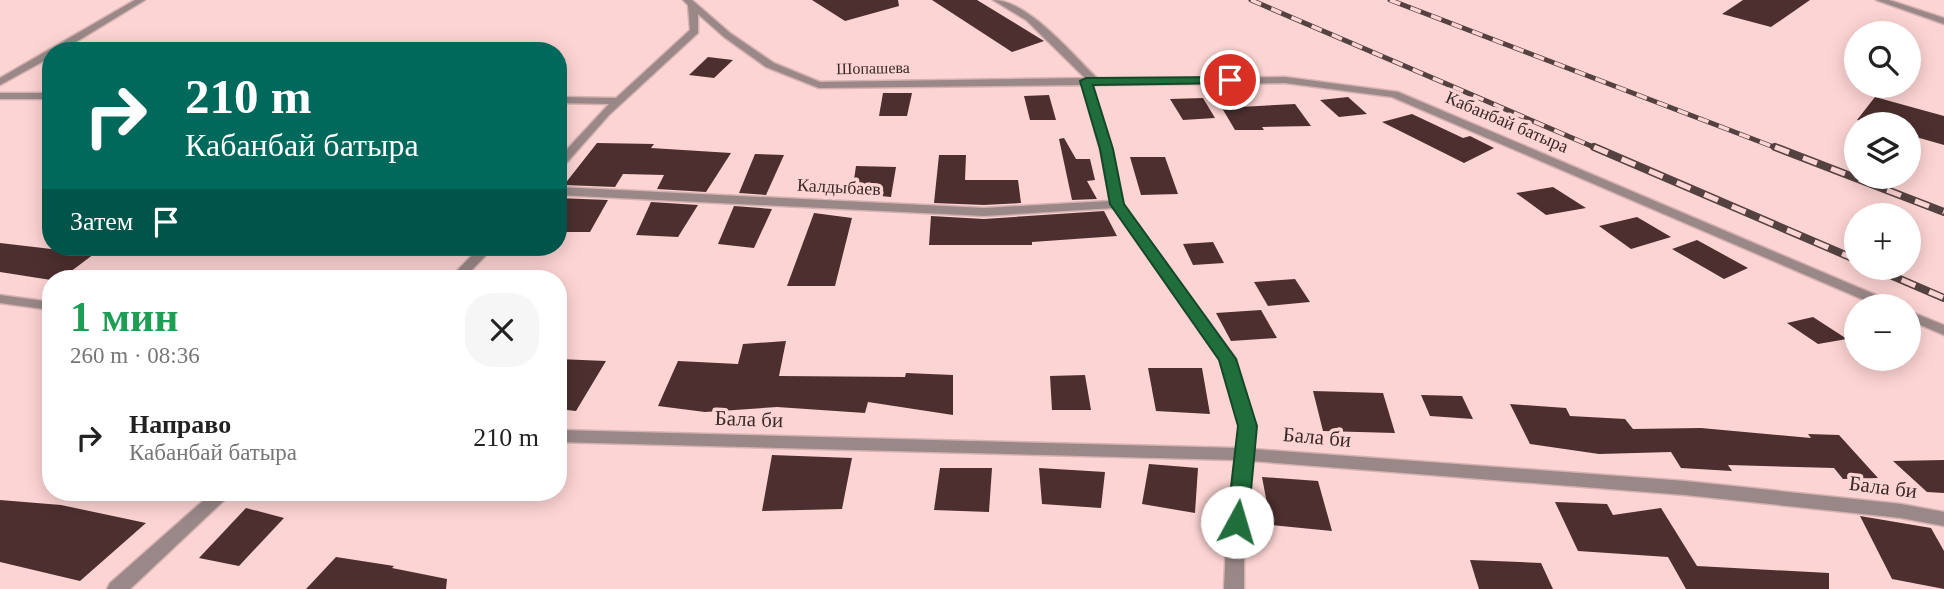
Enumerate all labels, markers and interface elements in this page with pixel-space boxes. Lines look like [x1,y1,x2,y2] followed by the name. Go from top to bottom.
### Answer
[1844,21,1921,371] map controls
[1844,21,1921,98] button: search
[1200,50,1260,110] pin
[836,59,910,77] street label: Шопашева
[1211,61,1249,99] icon: arrive
[185,69,312,124] text: 210 m
[70,70,161,161] icon: right
[1443,87,1571,157] street label: Кабанбай батыра
[1844,112,1921,189] button: layers
[185,127,419,163] text: Кабанбай батыра
[797,175,881,199] street label: Калдыбаев
[147,203,185,241] icon: arrive
[1844,203,1921,280] button: +
[70,207,133,236] text: Затем
[465,293,539,367] button: close
[70,294,179,340] text: 1 мин
[1844,294,1921,371] button: −
[70,343,200,368] text: 260 m · 08:36
[714,406,784,432] street label: Бала би
[129,410,231,439] text: Направо
[70,419,108,457] icon: right
[1282,422,1352,452] street label: Бала би
[473,423,539,452] text: 210 m
[129,440,297,465] text: Кабанбай батыра
[1848,471,1918,503] street label: Бала би
[1200,485,1274,559] position arrow

